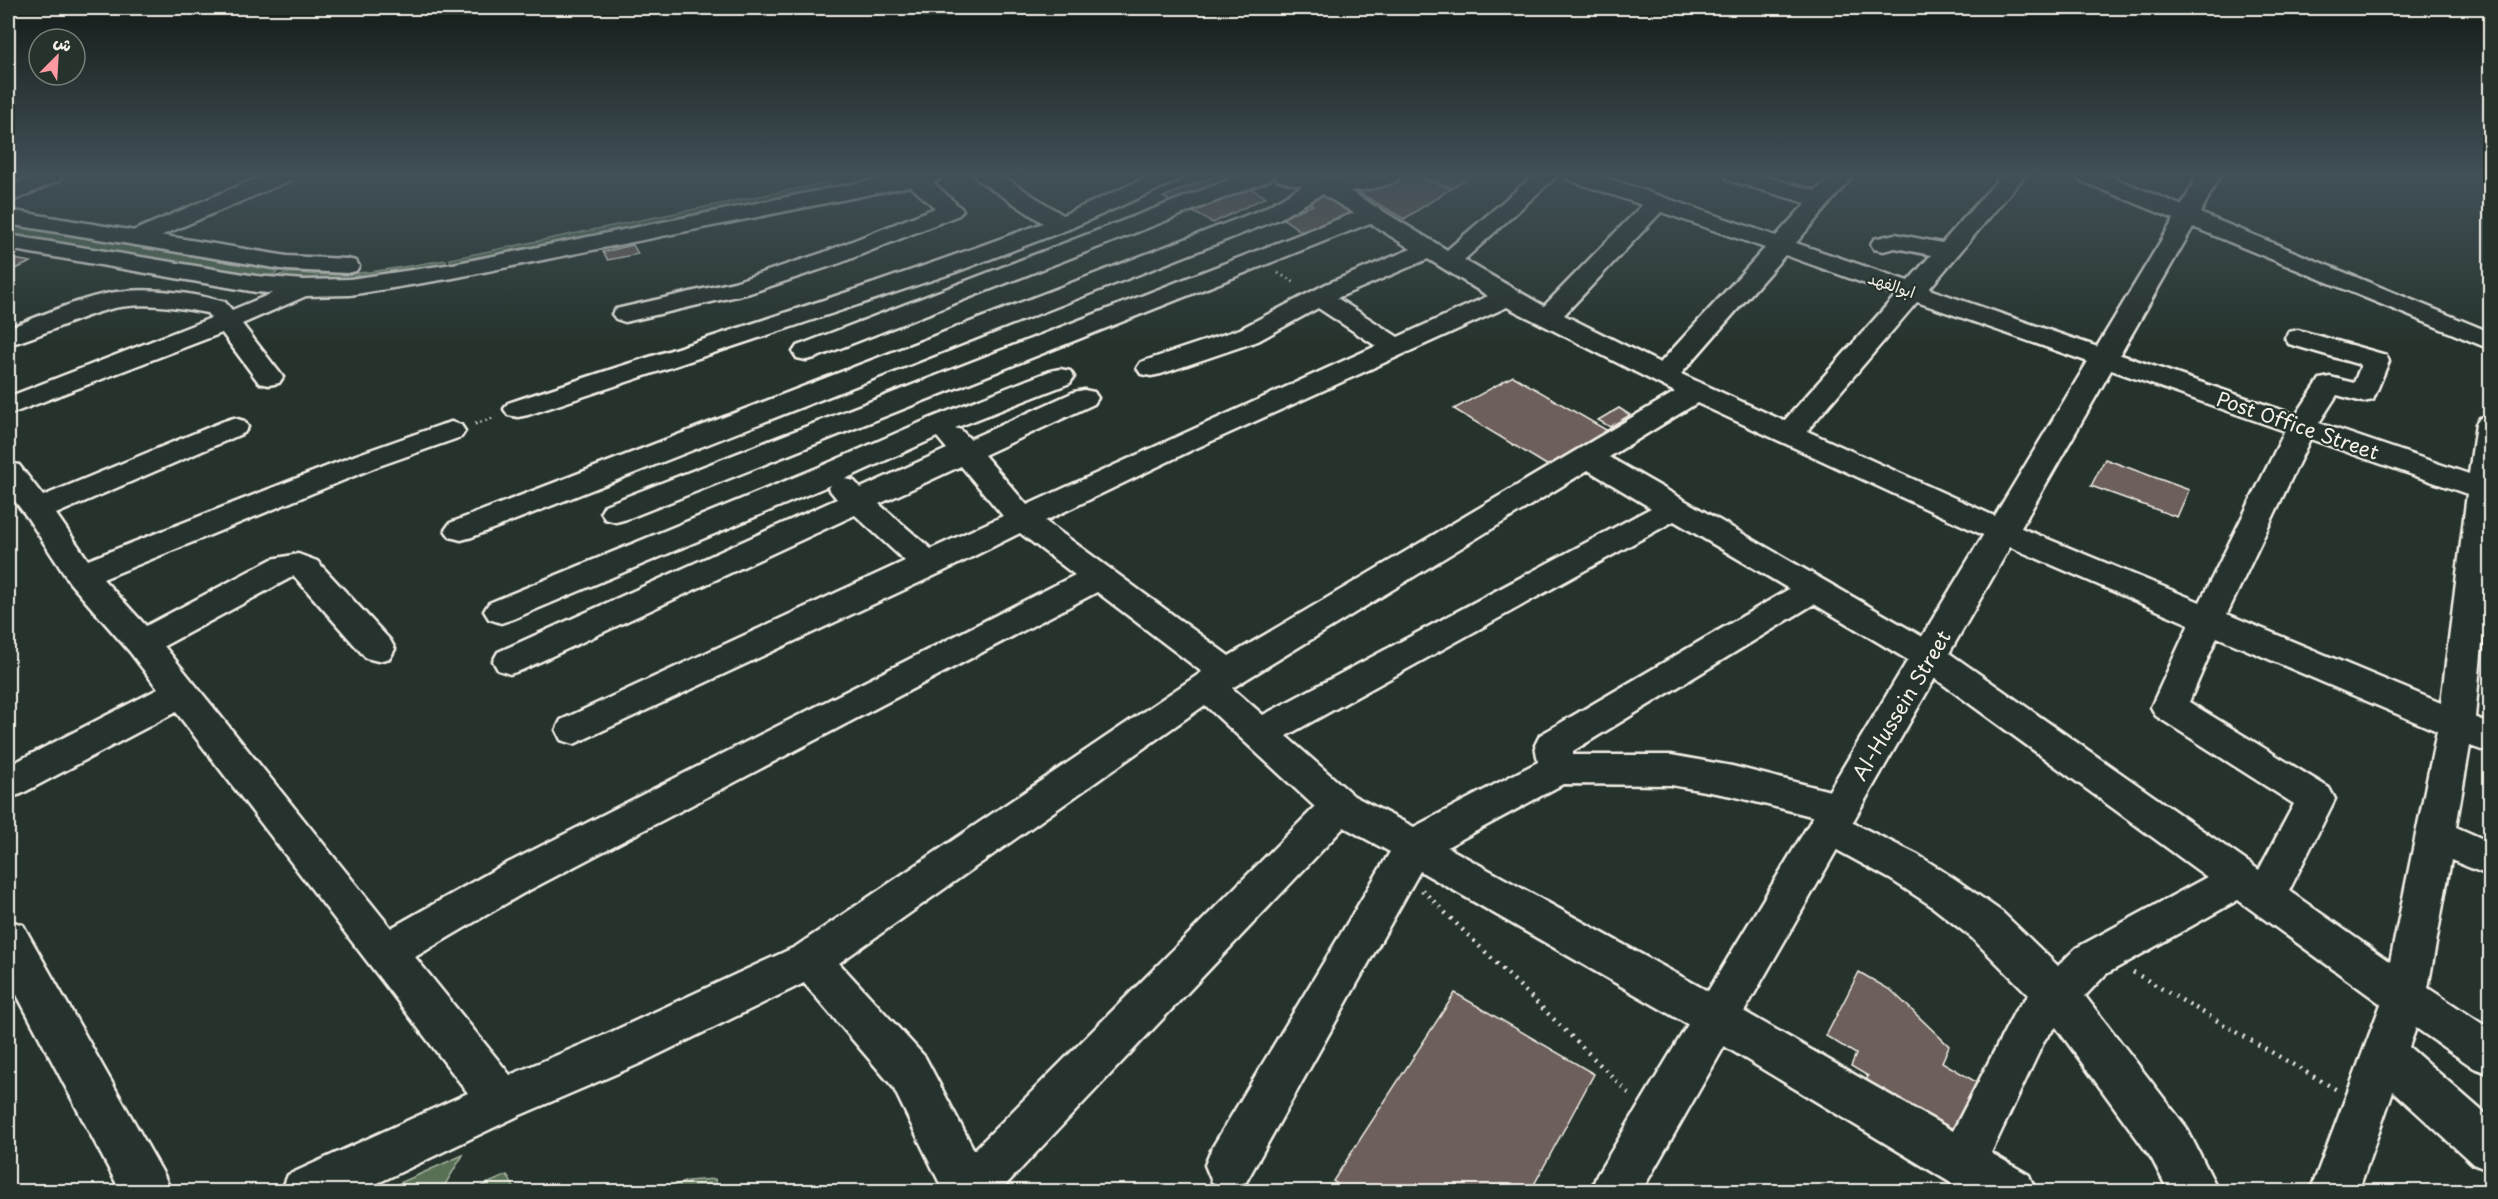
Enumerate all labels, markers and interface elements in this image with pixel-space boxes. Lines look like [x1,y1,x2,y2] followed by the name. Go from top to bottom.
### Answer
[27,27,87,87] north arrow
[51,28,76,57] text: ش
[1865,265,1919,303] street label: ابوالفهد
[2213,383,2383,467] street label: Post Office Street
[1844,624,1958,786] street label: Al-Hussein Street

